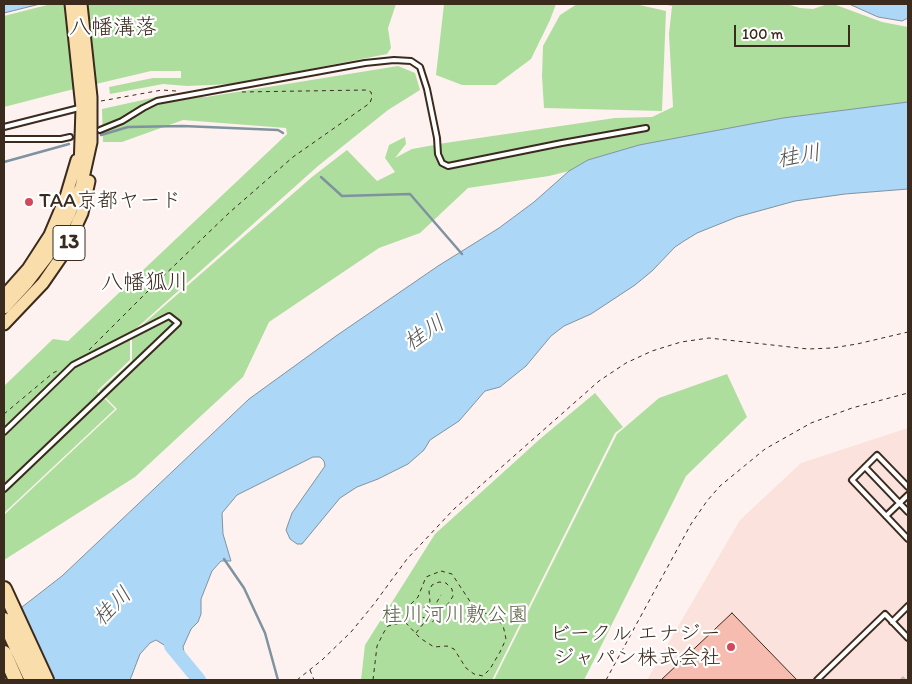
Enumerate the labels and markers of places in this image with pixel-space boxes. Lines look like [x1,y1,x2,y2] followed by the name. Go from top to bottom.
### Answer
[39,189,182,215] place label: TAA京都ヤード
[23,196,35,208] marker: TAA京都ヤード
[549,622,721,672] place label: ビークル エナジー ジャパン株式会社
[725,641,737,653] marker: ビークル エナジー ジャパン株式会社

